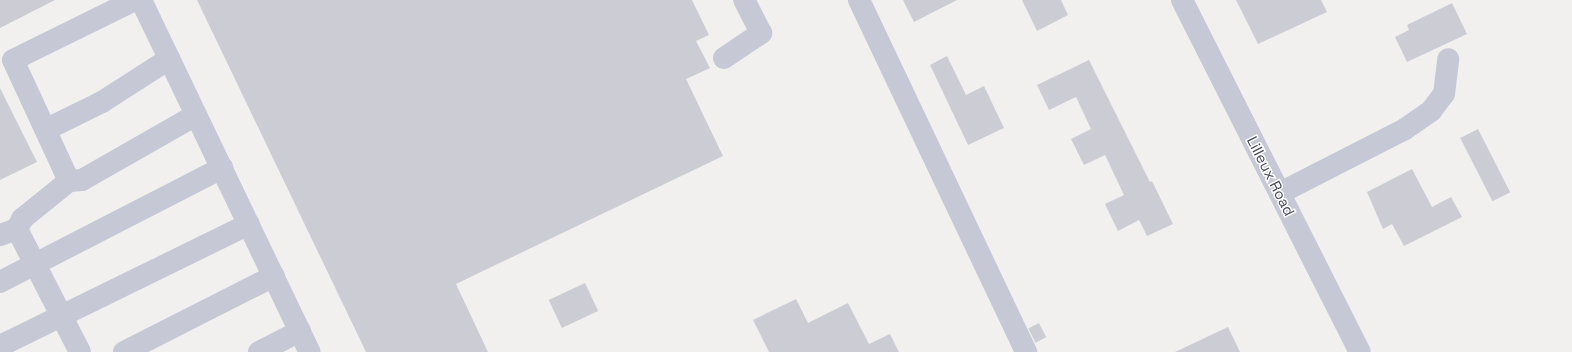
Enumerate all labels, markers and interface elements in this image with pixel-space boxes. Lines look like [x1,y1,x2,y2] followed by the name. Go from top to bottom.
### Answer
[1243,133,1299,219] street label: Lilleux Road

